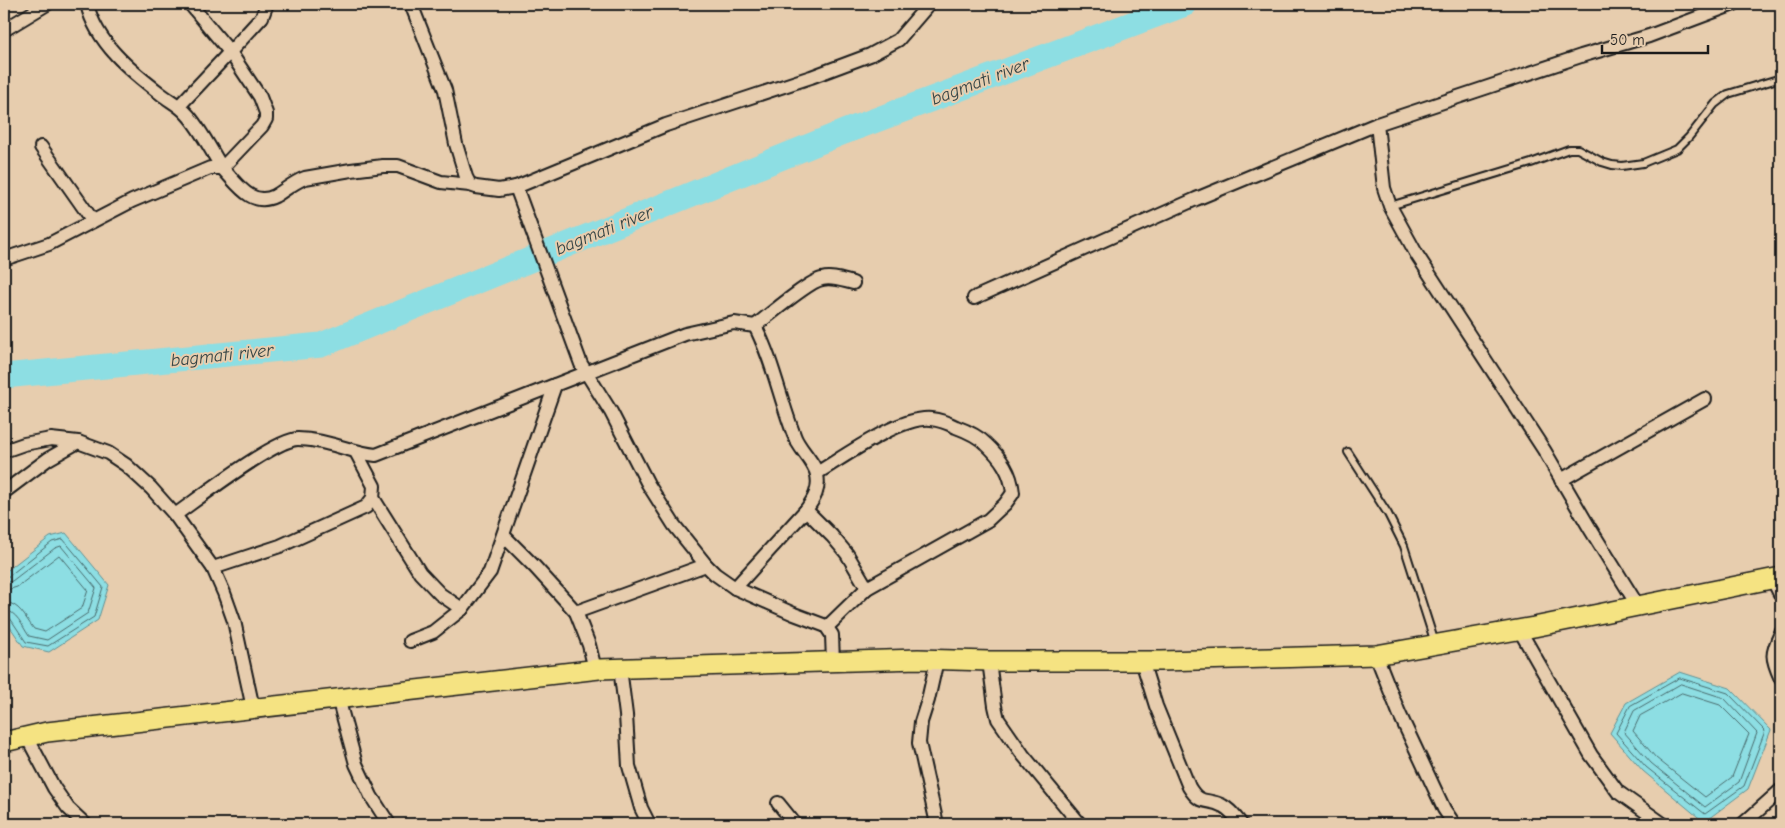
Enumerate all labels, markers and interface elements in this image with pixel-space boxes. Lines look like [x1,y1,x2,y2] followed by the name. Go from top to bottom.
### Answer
[1602,22,1709,54] scale bar
[1610,31,1645,49] text: 50 m
[928,53,1033,110] water label: bagmati river
[552,201,657,260] water label: bagmati river
[170,340,275,371] water label: bagmati river

